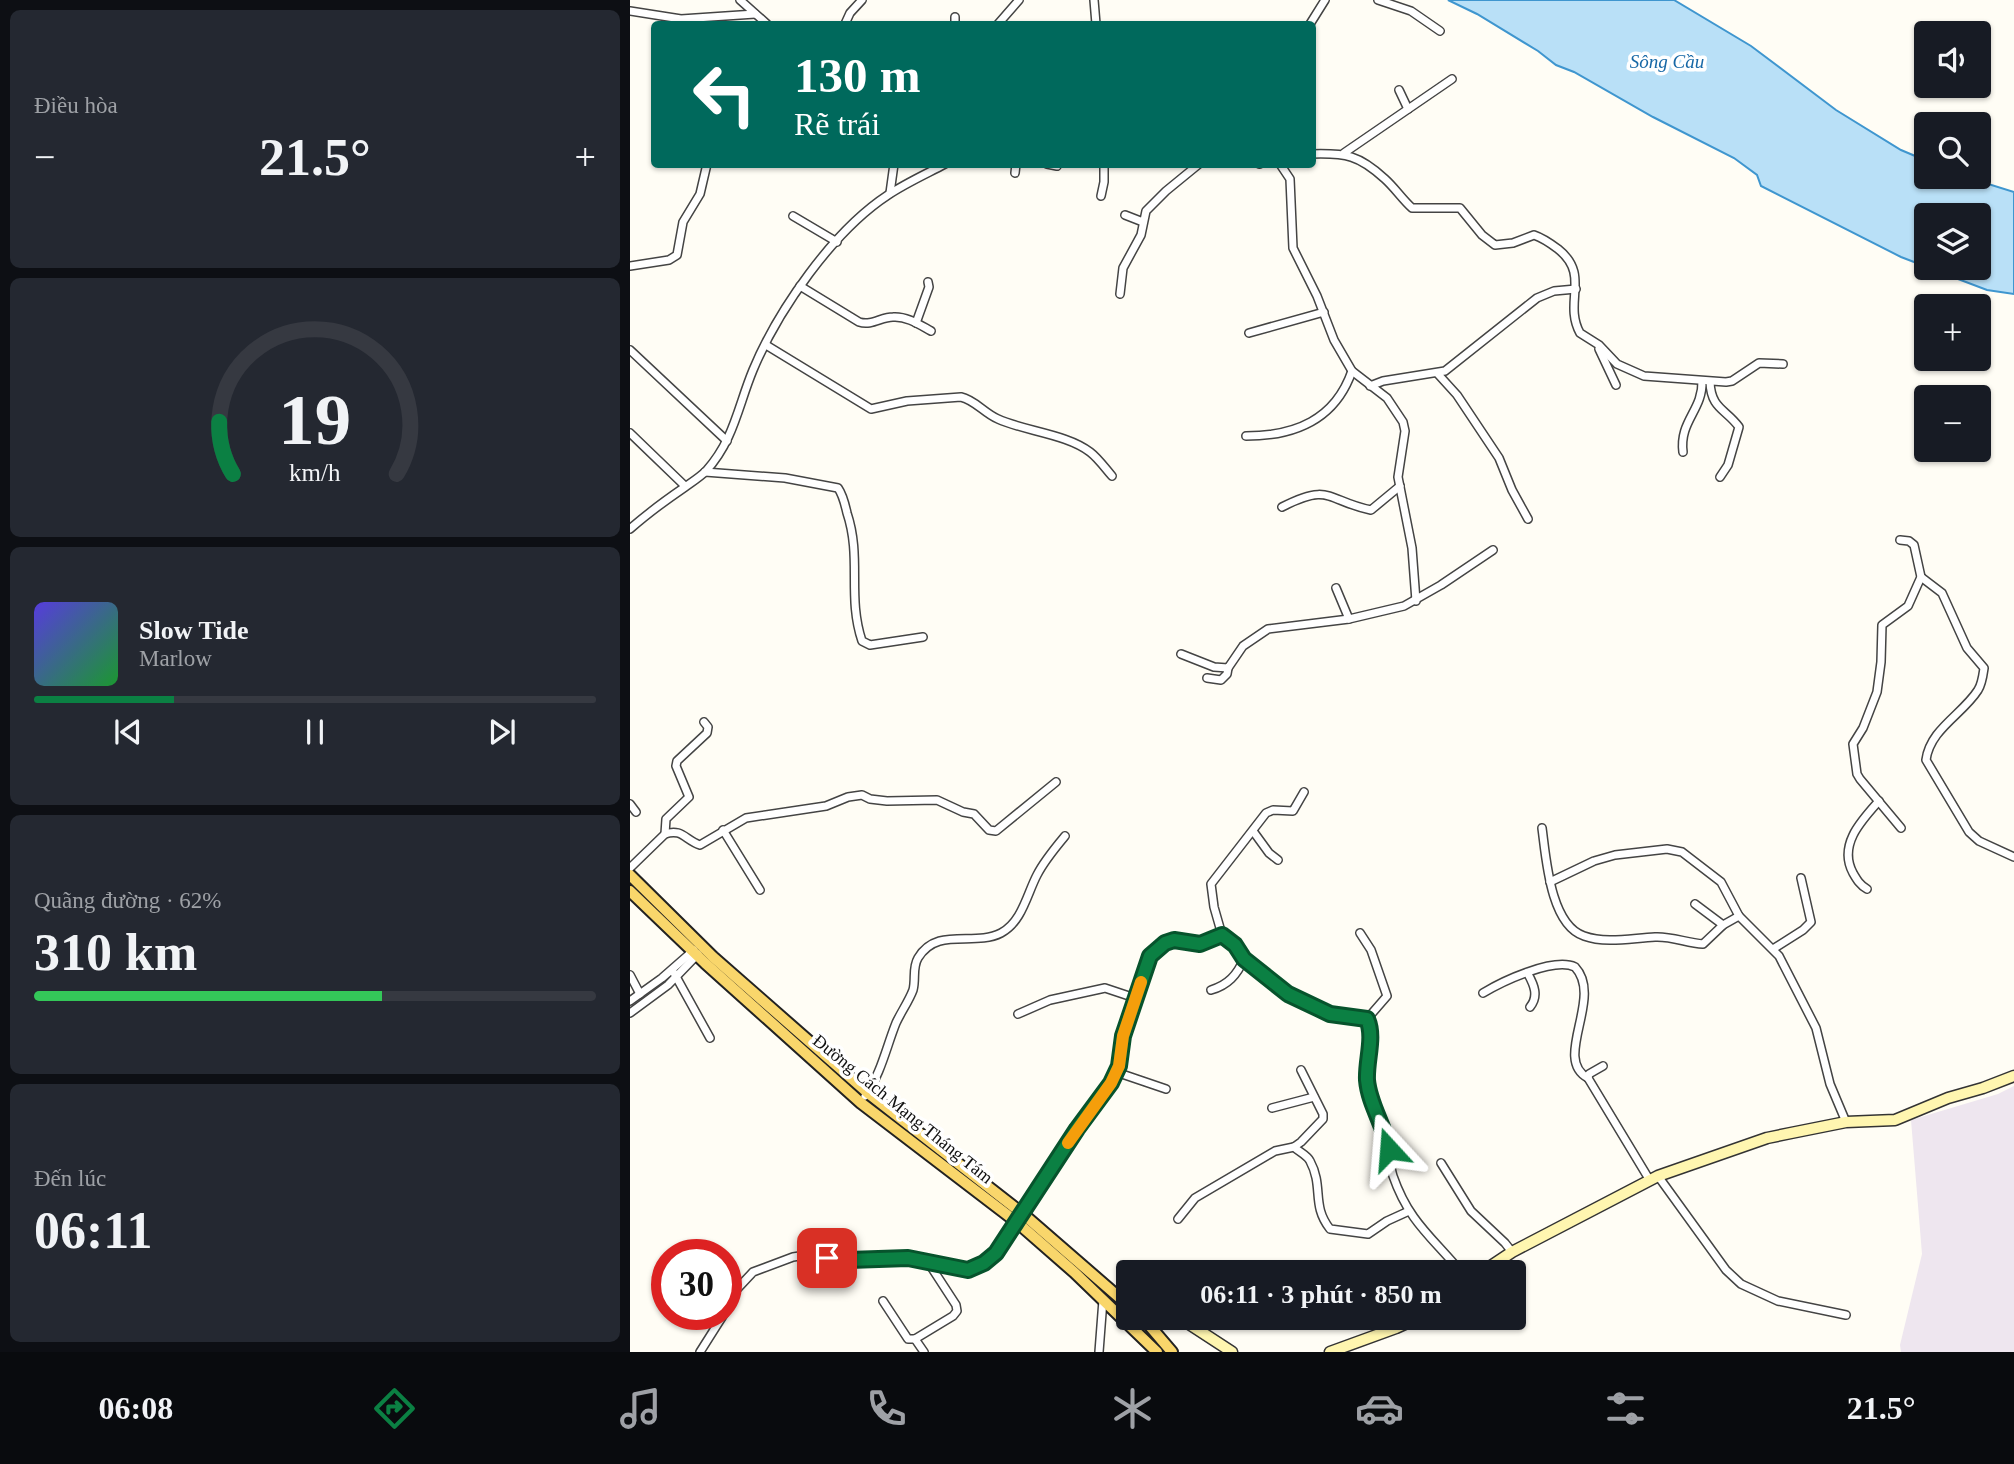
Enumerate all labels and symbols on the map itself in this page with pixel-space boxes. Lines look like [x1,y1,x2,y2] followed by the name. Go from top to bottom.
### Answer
[1630,51,1704,72] water label: Sông Cầu
[809,1030,997,1188] street label: Đường Cách Mạng Tháng Tám
[1352,1112,1426,1186] position arrow
[797,1228,857,1288] pin
[651,1239,742,1330] speed limit sign: 30

